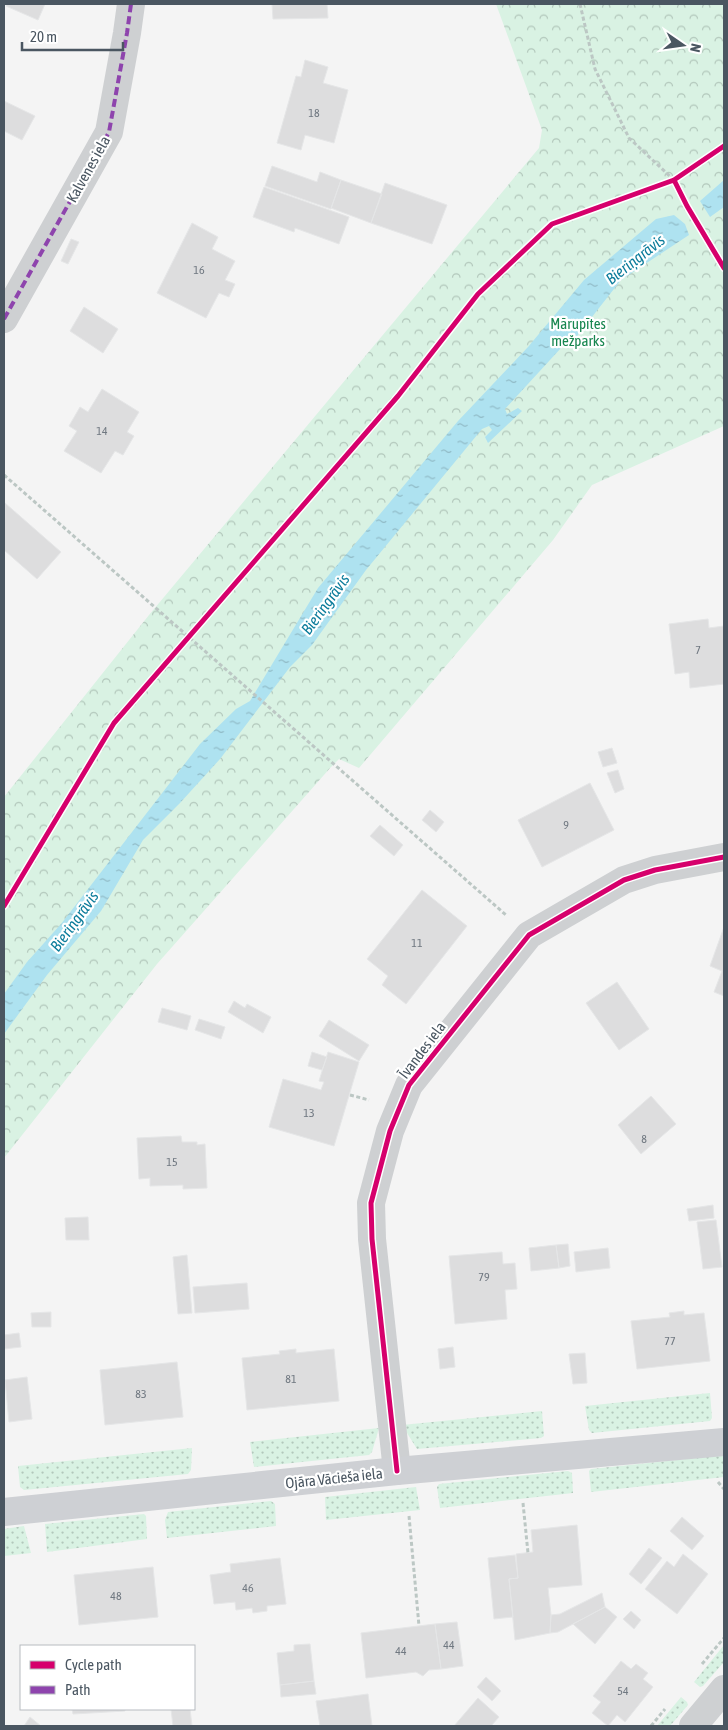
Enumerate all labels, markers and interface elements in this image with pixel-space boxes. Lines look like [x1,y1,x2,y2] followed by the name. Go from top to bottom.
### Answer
[22,20,124,52] scale bar
[658,20,708,70] north arrow
[30,28,57,45] text: 20 m
[687,42,704,54] text: N
[308,106,320,120] house number: 18
[63,133,113,205] street label: Kalvenes iela
[602,230,669,288] water label: Bieriņgrāvis
[193,263,205,277] house number: 16
[550,315,606,349] park label: Mārupītes mežparks
[96,424,108,438] house number: 14
[297,570,354,638] water label: Bieriņgrāvis
[695,643,701,657] house number: 7
[563,818,569,832] house number: 9
[46,887,103,955] water label: Bieriņgrāvis
[411,936,423,950] house number: 11
[395,1018,449,1082] street label: Īvandes iela
[303,1106,315,1120] house number: 13
[641,1132,647,1146] house number: 8
[166,1155,178,1169] house number: 15
[478,1270,490,1284] house number: 79
[664,1334,676,1348] house number: 77
[285,1372,297,1386] house number: 81
[135,1387,147,1401] house number: 83
[285,1464,383,1492] street label: Ojāra Vācieša iela
[242,1581,254,1595] house number: 46
[110,1589,122,1603] house number: 48
[443,1638,455,1652] house number: 44
[395,1644,407,1658] house number: 44
[20,1645,195,1710] legend
[65,1656,122,1673] text: Cycle path
[65,1681,91,1698] text: Path
[617,1684,629,1698] house number: 54

